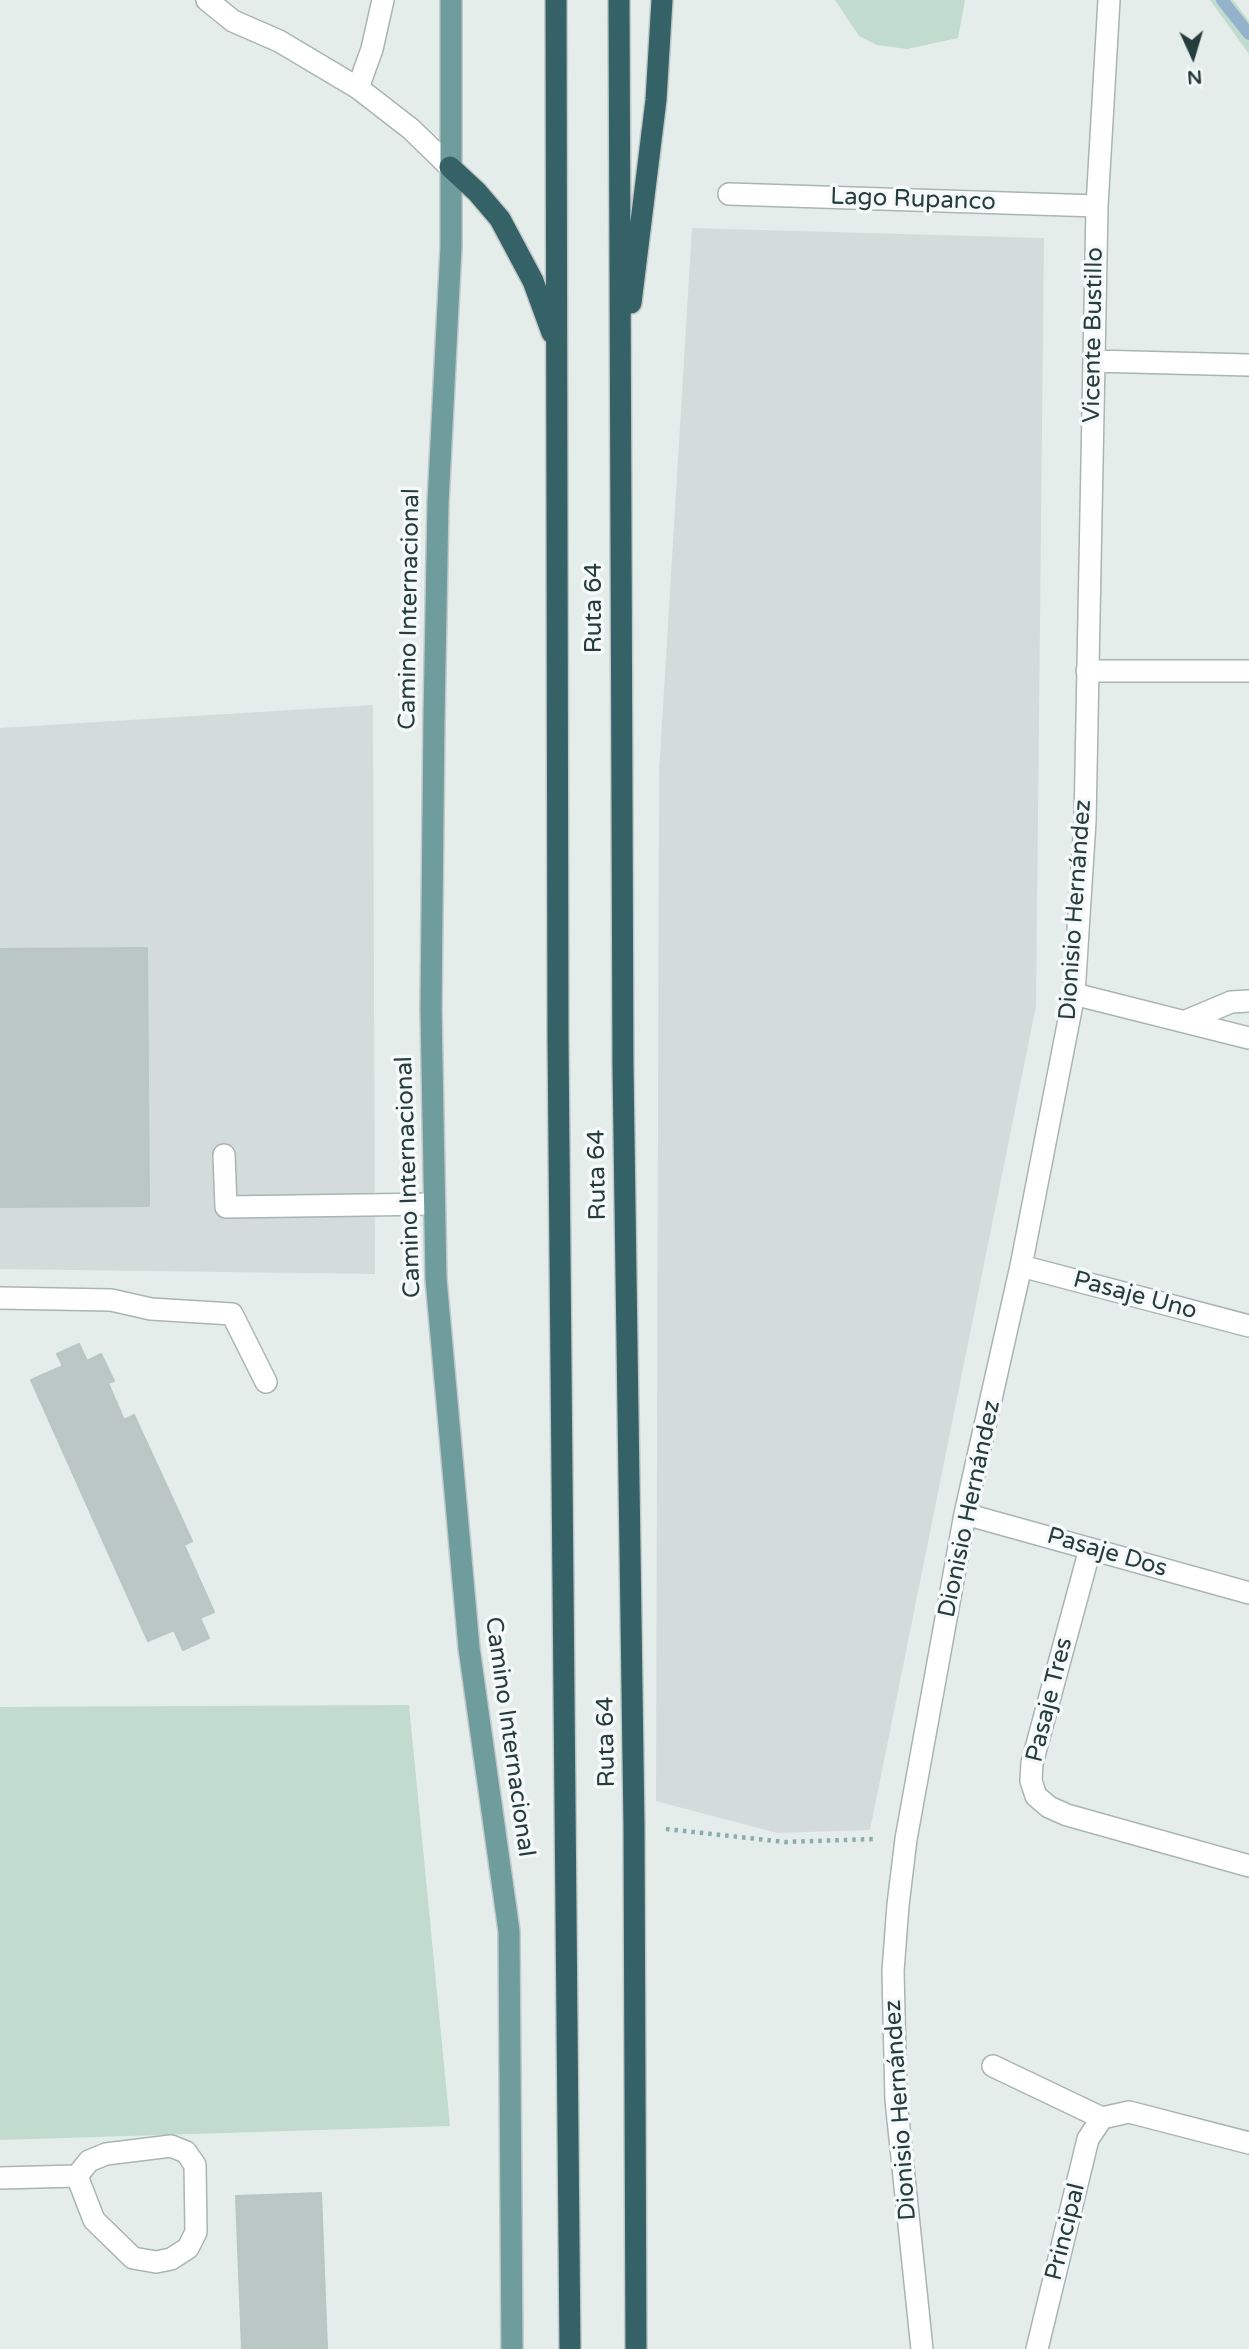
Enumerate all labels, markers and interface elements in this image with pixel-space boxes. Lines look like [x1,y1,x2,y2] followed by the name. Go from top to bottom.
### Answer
[1158,21,1228,91] north arrow
[1186,65,1203,88] text: N
[830,183,996,217] street label: Lago Rupanco
[1078,247,1110,423] street label: Vicente Bustillo
[393,488,427,730] street label: Camino Internacional
[581,563,609,653] street label: Ruta 64
[1054,799,1098,1021] street label: Dionisio Hernández
[390,1056,428,1298] street label: Camino Internacional
[583,1129,613,1221] street label: Ruta 64
[1070,1266,1200,1326] street label: Pasaje Uno
[933,1398,1007,1620] street label: Dionisio Hernández
[1044,1522,1170,1584] street label: Pasaje Dos
[478,1615,540,1859] street label: Camino Internacional
[1021,1635,1079,1765] street label: Pasaje Tres
[592,1696,622,1788] street label: Ruta 64
[879,1999,923,2221] street label: Dionisio Hernández
[1040,2180,1092,2284] street label: Principal

